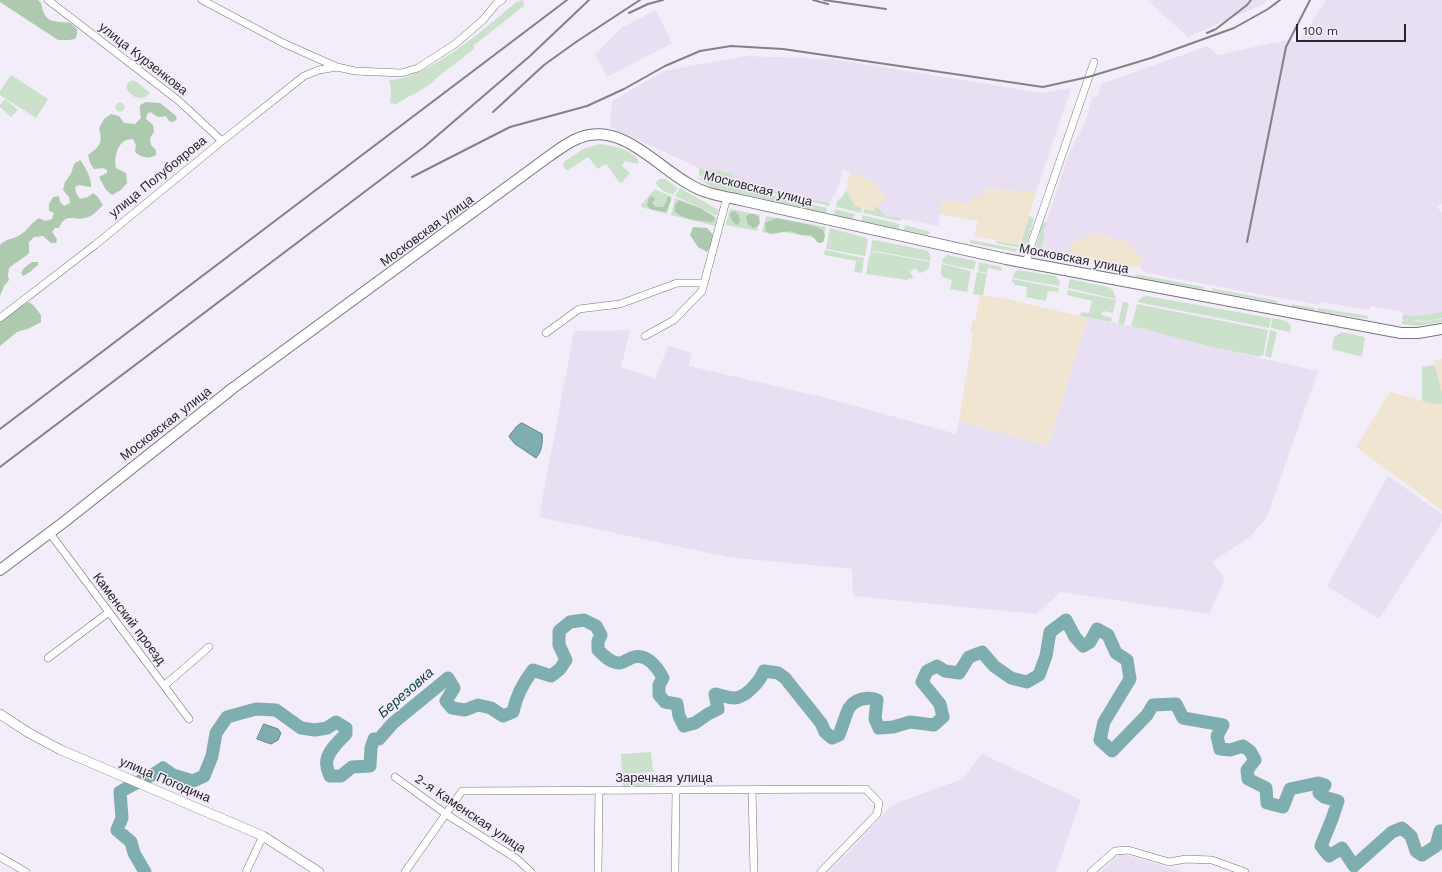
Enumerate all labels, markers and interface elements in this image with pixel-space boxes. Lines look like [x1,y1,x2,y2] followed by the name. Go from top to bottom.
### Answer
[1298,16,1408,42] scale bar
[95,19,191,99] street label: улица Курзенкова
[1303,24,1338,38] text: 100 m
[106,133,210,221] street label: улица Полубоярова
[702,168,814,210] street label: Московская улица
[377,192,477,270] street label: Московская улица
[1018,241,1130,277] street label: Московская улица
[117,384,215,464] street label: Московская улица
[89,570,169,668] street label: Каменский проезд
[375,664,437,722] water label: Березовка
[117,754,213,806] street label: улица Погодина
[615,770,713,786] street label: Заречная улица
[412,771,528,857] street label: 2-я Каменская улица

